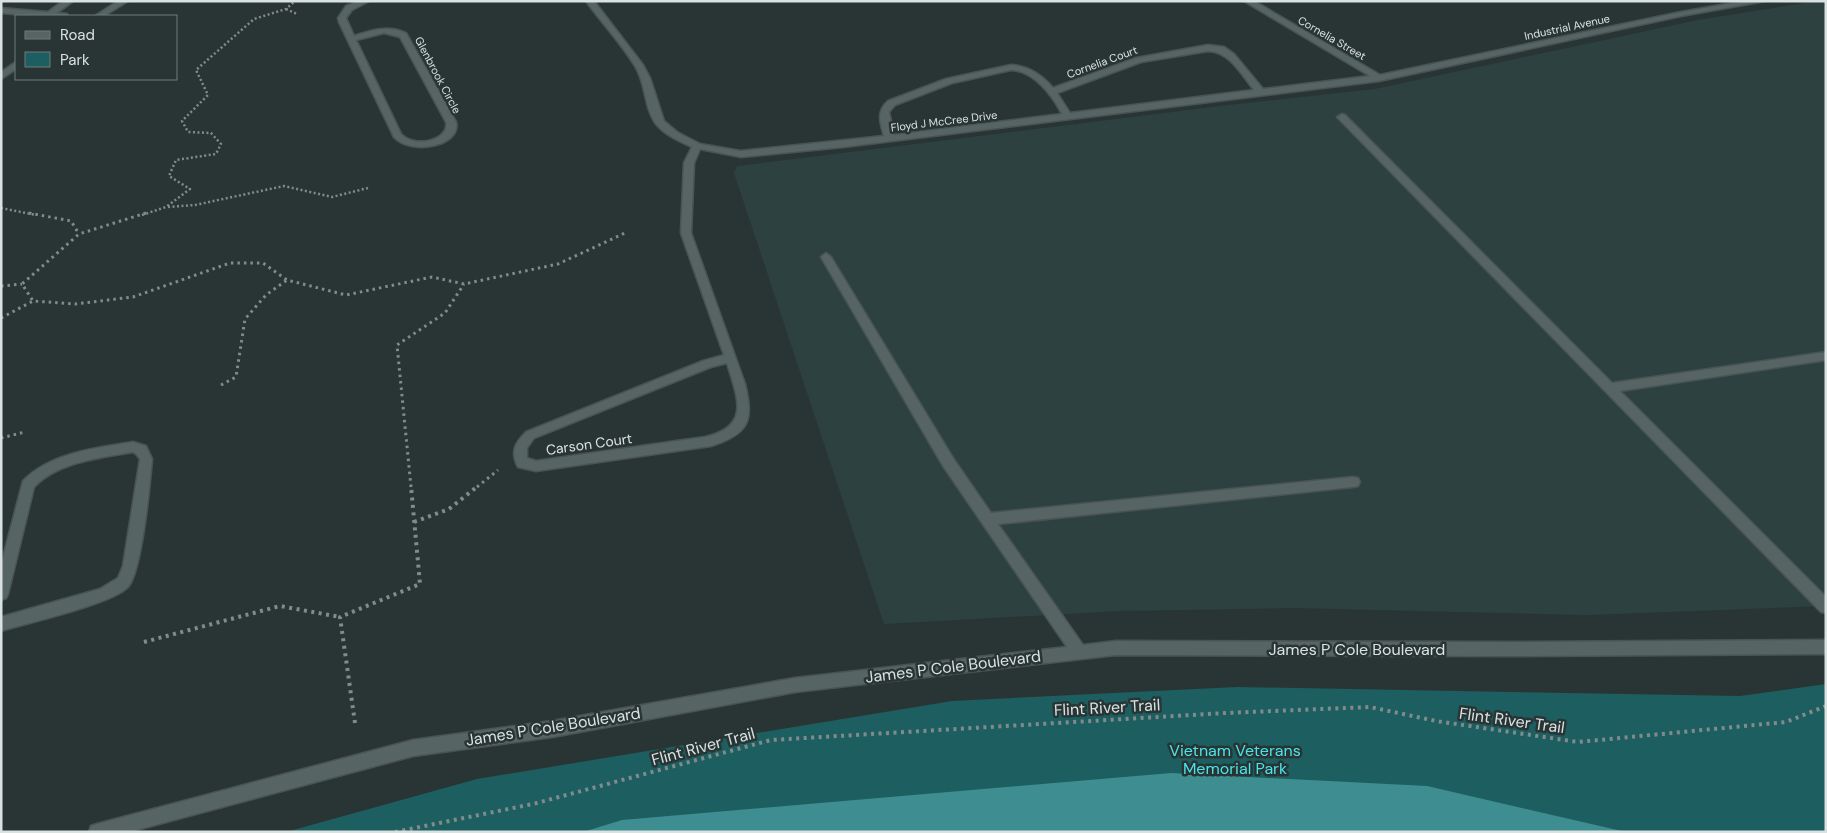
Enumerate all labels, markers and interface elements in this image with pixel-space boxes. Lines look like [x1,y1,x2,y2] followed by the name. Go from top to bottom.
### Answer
[1523,11,1611,43] street label: Industrial Avenue
[1295,13,1369,63] street label: Cornelia Street
[15,15,178,80] legend
[60,25,95,45] text: Road
[412,34,464,116] street label: Glenbrook Circle
[1065,43,1139,81] street label: Cornelia Court
[60,50,90,70] text: Park
[890,108,998,134] street label: Floyd J McCree Drive
[545,429,633,459] street label: Carson Court
[1269,639,1445,660] street label: James P Cole Boulevard
[864,645,1042,688] street label: James P Cole Boulevard
[1053,694,1161,721] street label: Flint River Trail
[464,702,642,751] street label: James P Cole Boulevard
[1458,703,1566,738] street label: Flint River Trail
[649,723,757,770] street label: Flint River Trail
[1169,740,1301,779] park label: Vietnam Veterans Memorial Park

